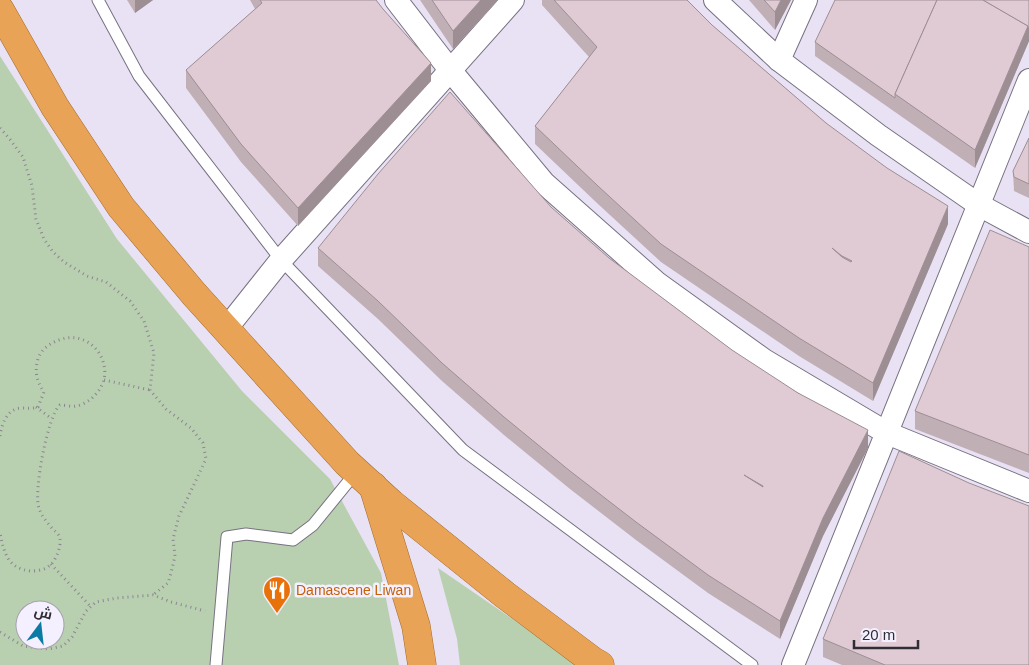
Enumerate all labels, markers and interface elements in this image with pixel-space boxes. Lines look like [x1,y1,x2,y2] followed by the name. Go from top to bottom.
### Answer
[262,575,292,614] restaurant icon: Damascene Liwan
[296,582,411,598] place label: Damascene Liwan
[15,600,65,650] north arrow
[32,602,54,623] text: ش
[854,618,918,650] scale bar
[862,626,895,643] text: 20 m

